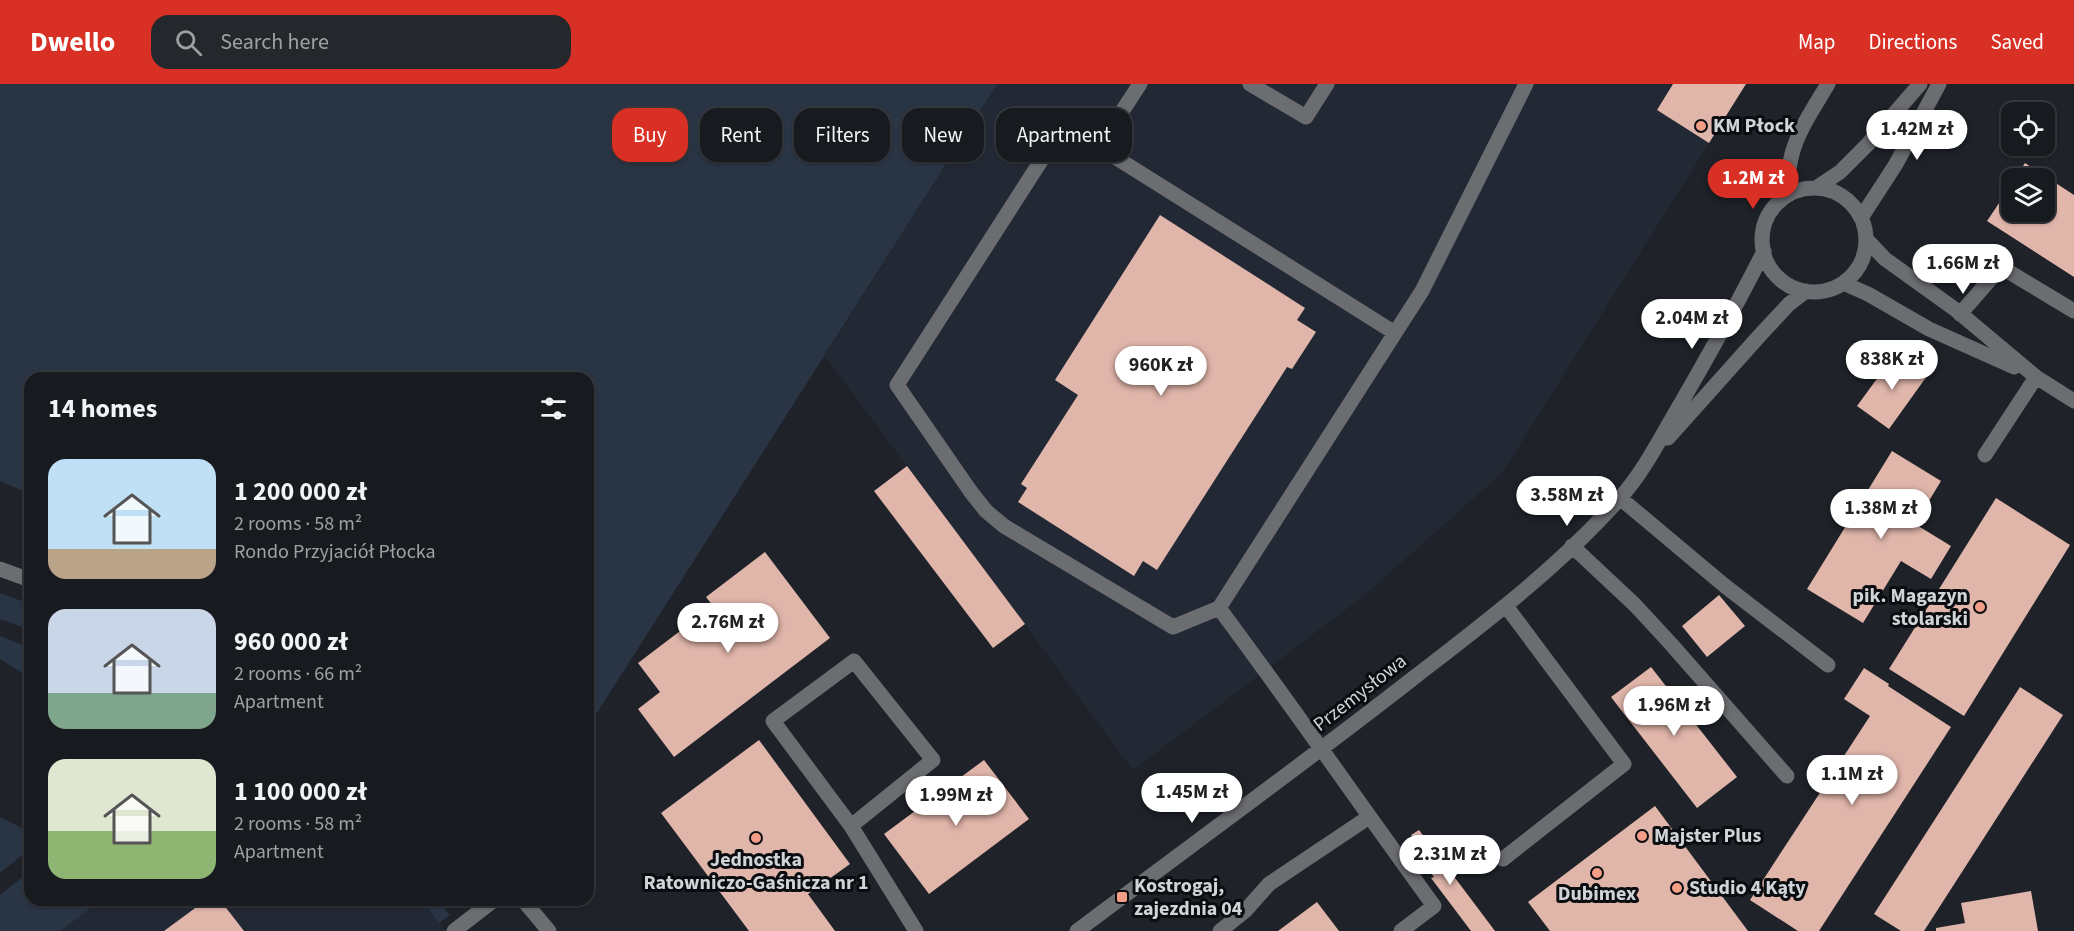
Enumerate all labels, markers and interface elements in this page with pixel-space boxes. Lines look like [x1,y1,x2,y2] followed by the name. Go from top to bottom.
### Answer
[151,15,571,69] search box
[30,22,115,62] text: Dwello
[172,26,205,59] icon: search
[220,26,329,58] text: Search here
[1798,27,1836,57] text: Map
[1869,27,1957,57] text: Directions
[1990,27,2044,57] text: Saved
[2001,102,2055,222] map controls
[2001,102,2055,156] button: locate
[612,108,688,162] chip: Buy
[700,108,782,162] chip: Rent
[794,108,890,162] chip: Filters
[902,108,984,162] chip: New
[996,108,1132,162] chip: Apartment
[1855,110,1979,161] pin: 1.42M zł
[1713,112,1795,140] place label: KM Płock
[1880,115,1954,143] text: 1.42M zł
[1694,119,1708,133] marker: KM Płock
[1698,159,1808,210] pin: 1.2M zł
[1722,164,1784,192] text: 1.2M zł
[2001,168,2055,222] button: layers
[1901,244,2025,295] pin: 1.66M zł
[1926,249,2000,277] text: 1.66M zł
[1630,299,1754,350] pin: 2.04M zł
[1655,304,1729,332] text: 2.04M zł
[1837,340,1947,391] pin: 838K zł
[1860,345,1924,373] text: 838K zł
[1106,346,1216,397] pin: 960K zł
[1129,351,1193,379] text: 960K zł
[48,390,157,427] text: 14 homes
[537,392,570,425] icon: filters
[234,473,367,510] text: 1 200 000 zł
[1505,476,1629,527] pin: 3.58M zł
[1530,481,1604,509] text: 3.58M zł
[96,483,168,555] icon: home
[1819,489,1943,540] pin: 1.38M zł
[1844,494,1918,522] text: 1.38M zł
[234,510,362,538] text: 2 rooms · 58 m²
[234,538,436,566] text: Rondo Przyjaciół Płocka
[1852,582,1968,633] place label: pik. Magazyn stolarski
[1973,600,1987,614] marker: pik. Magazyn stolarski
[666,603,790,654] pin: 2.76M zł
[691,608,765,636] text: 2.76M zł
[234,623,348,660] text: 960 000 zł
[96,633,168,705] icon: home
[1307,648,1413,738] street label: Przemysłowa
[234,660,362,688] text: 2 rooms · 66 m²
[1612,686,1736,737] pin: 1.96M zł
[234,688,324,716] text: Apartment
[1637,691,1711,719] text: 1.96M zł
[1797,755,1907,806] pin: 1.1M zł
[1821,760,1883,788] text: 1.1M zł
[234,773,367,810] text: 1 100 000 zł
[1130,773,1254,824] pin: 1.45M zł
[894,776,1018,827] pin: 1.99M zł
[1155,778,1229,806] text: 1.45M zł
[919,781,993,809] text: 1.99M zł
[96,783,168,855] icon: home
[234,810,362,838] text: 2 rooms · 58 m²
[1654,822,1761,850] place label: Majster Plus
[1635,829,1649,843] marker: Majster Plus
[749,831,763,845] marker: Jednostka Ratowniczo-Gaśnicza nr 1
[1388,835,1512,886] pin: 2.31M zł
[234,838,324,866] text: Apartment
[1413,840,1487,868] text: 2.31M zł
[643,846,869,897] place label: Jednostka Ratowniczo-Gaśnicza nr 1
[1590,866,1604,880] marker: Dubimex
[1134,872,1243,923] place label: Kostrogaj, zajezdnia 04
[1689,874,1806,902] place label: Studio 4 Kąty
[1558,880,1636,908] place label: Dubimex
[1670,881,1684,895] marker: Studio 4 Kąty
[1115,890,1129,904] marker: Kostrogaj, zajezdnia 04

